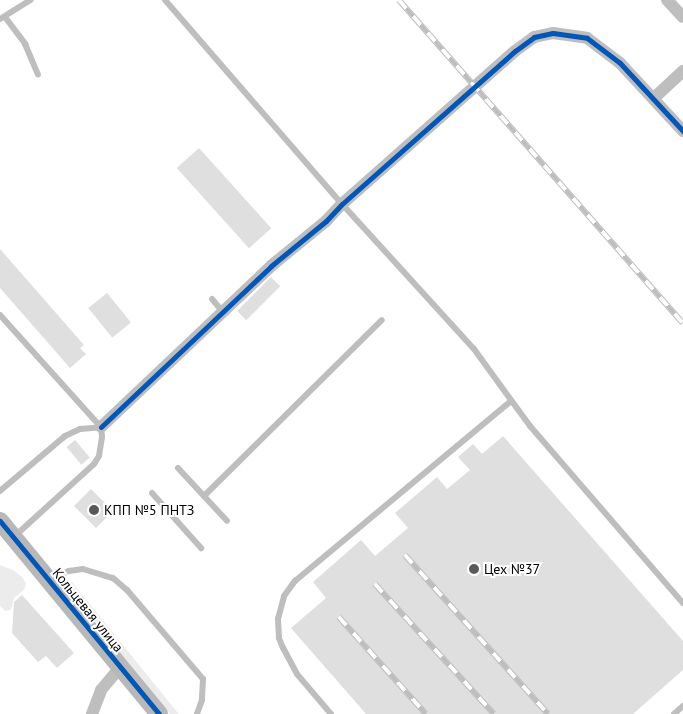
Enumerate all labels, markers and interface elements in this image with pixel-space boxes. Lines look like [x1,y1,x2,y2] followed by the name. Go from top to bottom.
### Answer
[104,502,194,518] place label: КПП №5 ПНТЗ
[88,504,100,516] marker: КПП №5 ПНТЗ
[484,561,541,577] place label: Цех №37
[468,563,480,575] marker: Цех №37
[49,565,127,655] street label: Кольцевая улица

